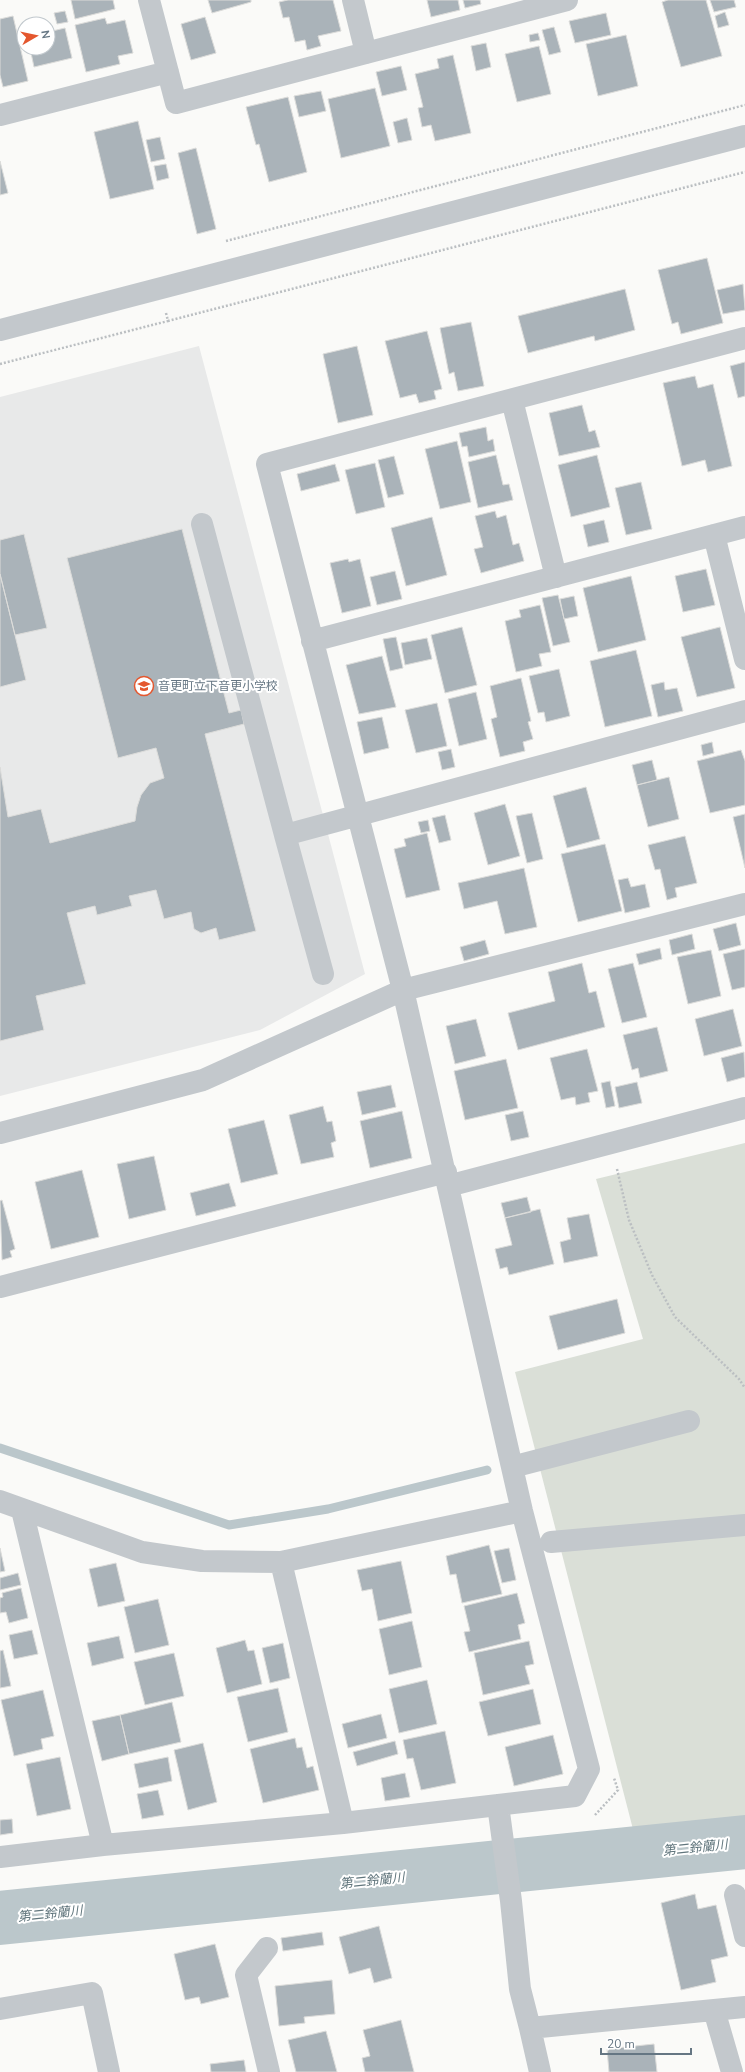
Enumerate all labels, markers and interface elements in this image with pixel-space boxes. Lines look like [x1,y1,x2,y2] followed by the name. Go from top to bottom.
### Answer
[16,16,56,56] north arrow
[37,29,53,40] text: N
[133,675,155,697] school or university icon: 音更町立下音更小学校
[158,678,278,694] place label: 音更町立下音更小学校
[662,1835,730,1860] water label: 第二鈴蘭川
[339,1868,407,1893] water label: 第二鈴蘭川
[17,1901,85,1926] water label: 第二鈴蘭川
[601,2030,691,2056] scale bar
[607,2036,635,2052] text: 20 m

